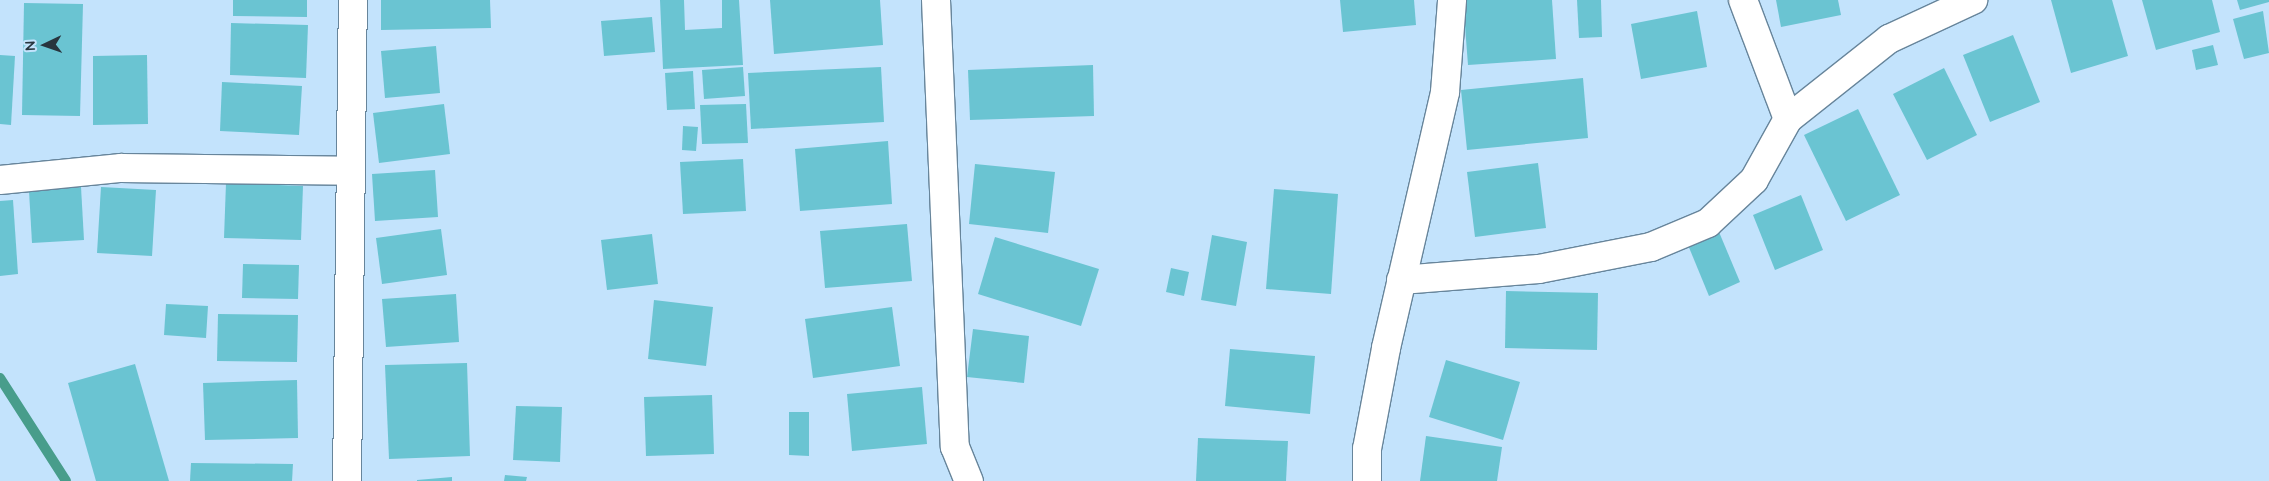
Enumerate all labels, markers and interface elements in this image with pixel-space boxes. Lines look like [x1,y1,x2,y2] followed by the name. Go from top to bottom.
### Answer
[20,20,70,70] north arrow
[21,40,39,51] text: N

